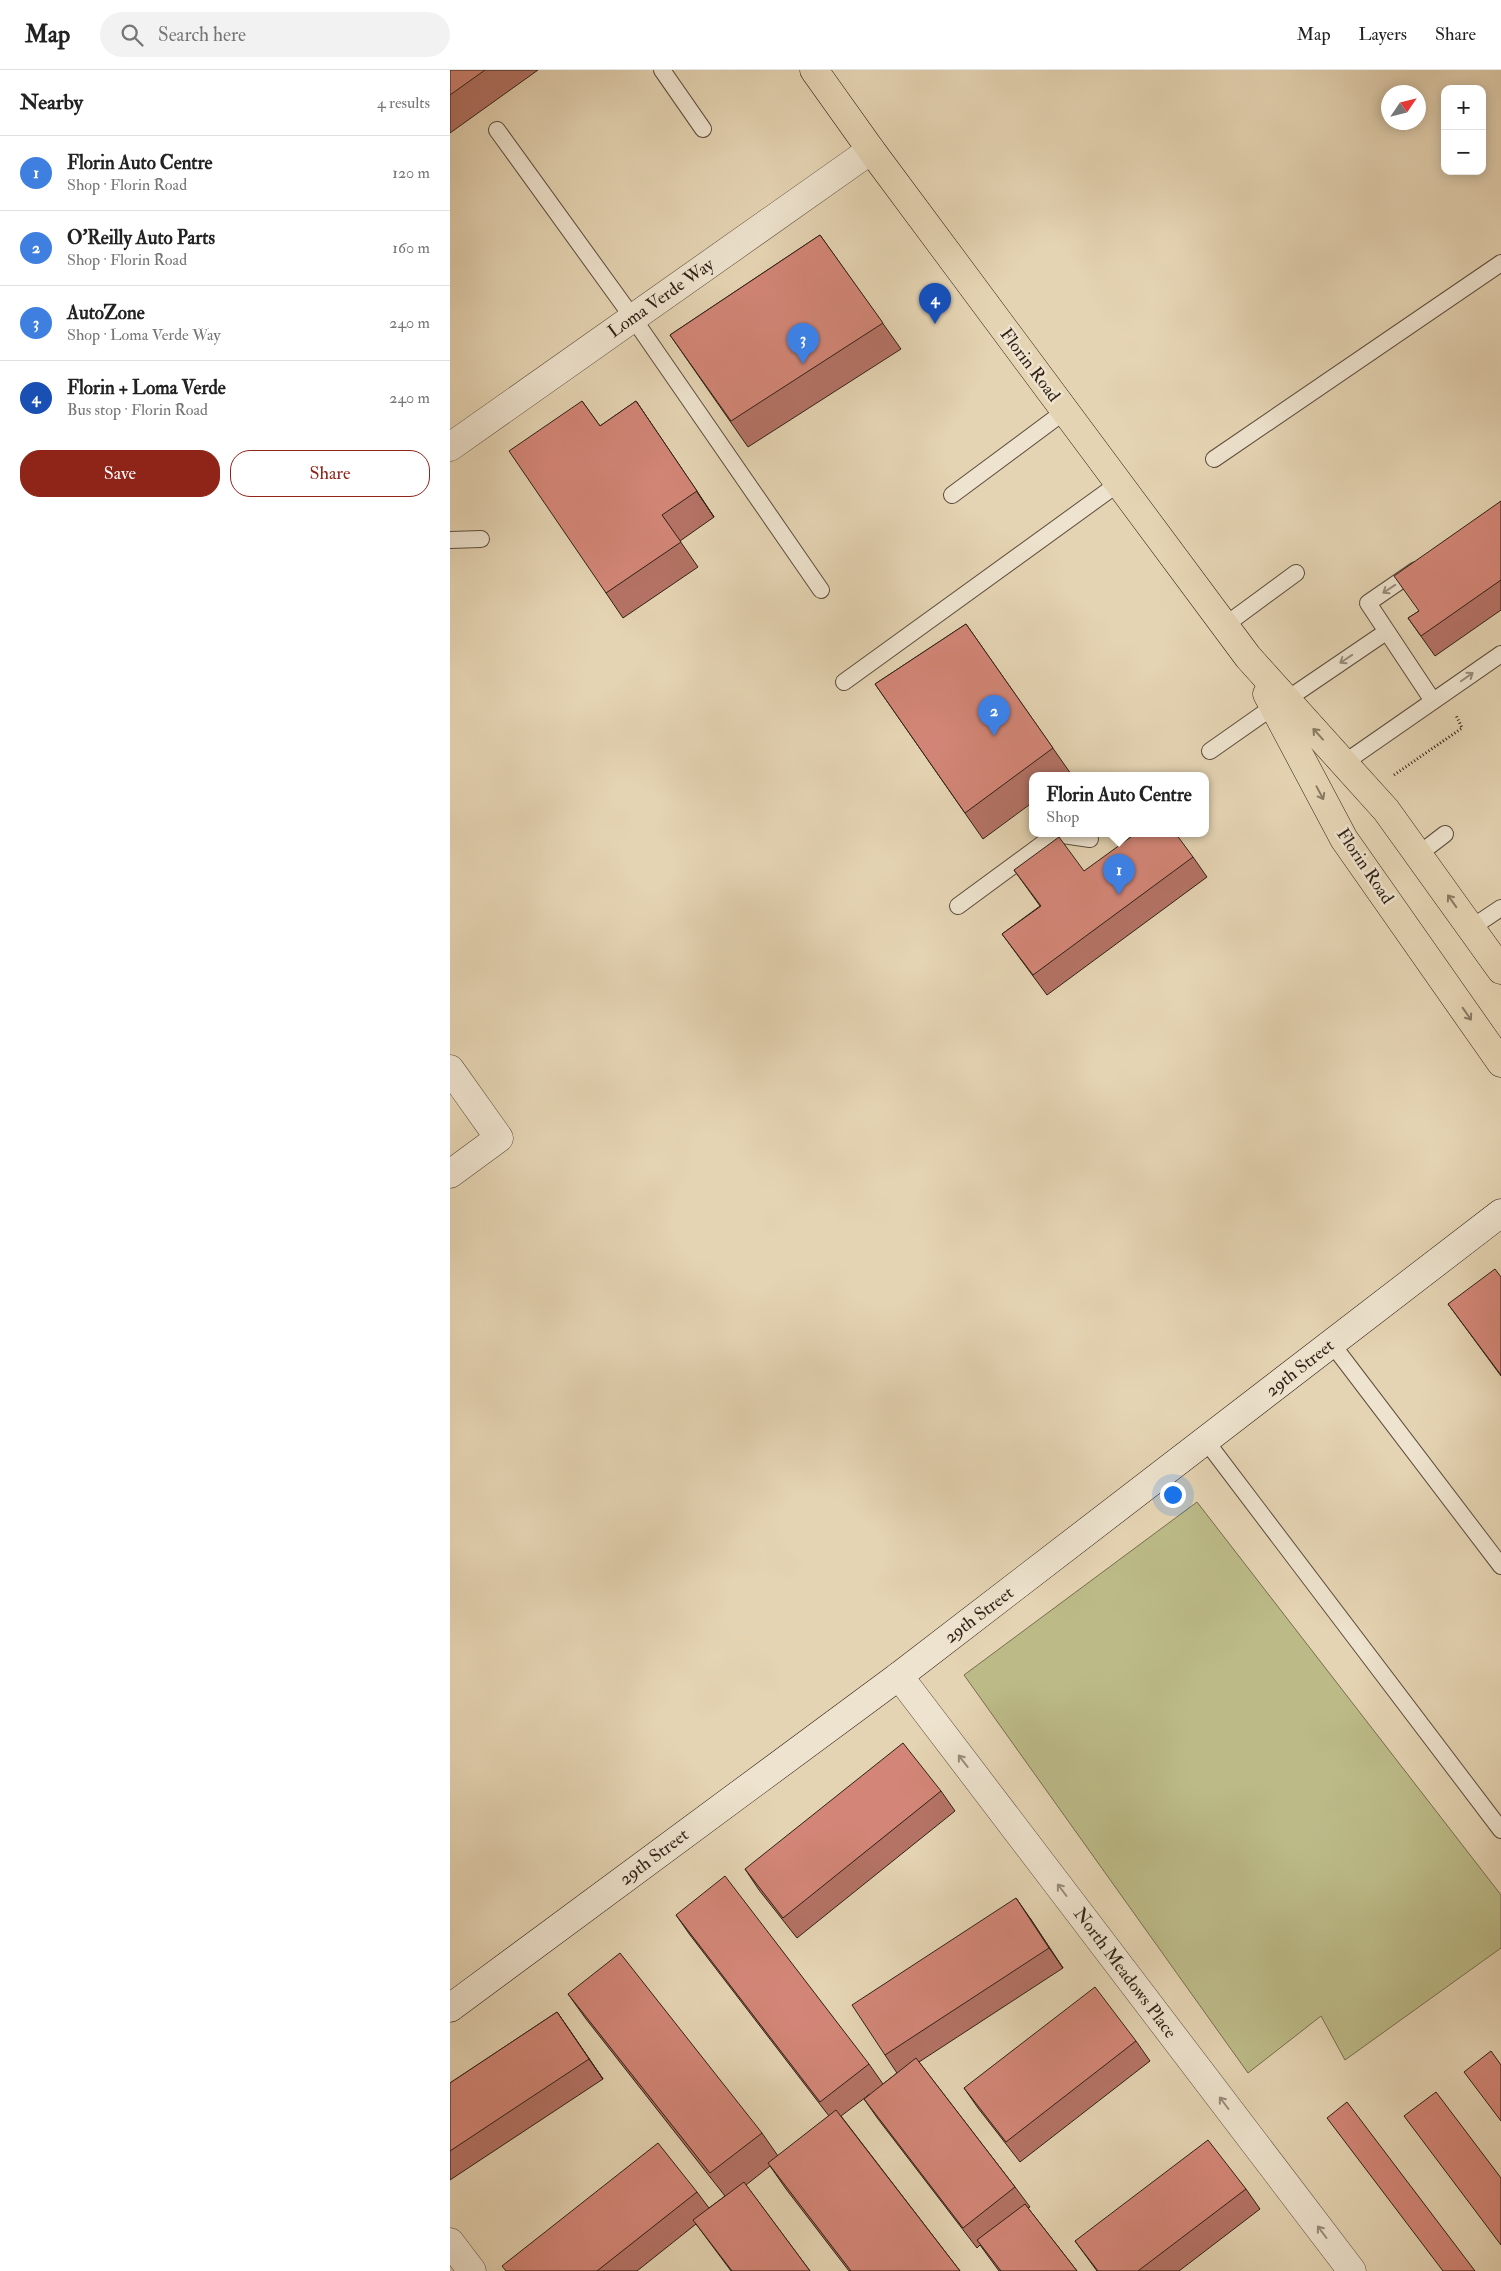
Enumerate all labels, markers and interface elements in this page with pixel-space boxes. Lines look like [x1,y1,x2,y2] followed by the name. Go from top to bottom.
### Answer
[100,12,450,57] search box
[25,19,70,50] text: Map
[118,21,146,49] icon: search
[158,23,246,47] text: Search here
[1297,23,1331,46] text: Map
[1359,23,1407,46] text: Layers
[1435,23,1476,46] text: Share
[1381,85,1426,130] north arrow
[1441,85,1486,175] map controls
[1441,85,1486,130] button: +
[20,89,83,116] text: Nearby
[377,93,430,113] text: 4 results
[1441,130,1486,175] button: −
[67,151,212,175] text: Florin Auto Centre
[33,163,39,183] text: 1
[392,163,430,183] text: 120 m
[67,175,187,195] text: Shop · Florin Road
[67,226,215,250] text: O'Reilly Auto Parts
[32,238,40,258] text: 2
[392,238,430,258] text: 160 m
[67,250,187,270] text: Shop · Florin Road
[603,252,719,343] street label: Loma Verde Way
[919,283,951,324] pin: 4
[67,301,145,325] text: AutoZone
[33,313,39,333] text: 3
[389,313,430,333] text: 240 m
[787,323,819,364] pin: 3
[995,323,1065,407] street label: Florin Road
[67,325,221,345] text: Shop · Loma Verde Way
[67,376,226,400] text: Florin + Loma Verde
[32,388,40,408] text: 4
[389,388,430,408] text: 240 m
[67,400,208,420] text: Bus stop · Florin Road
[20,450,220,497] button: Save
[230,450,430,497] button: Share
[1382,584,1396,594] one-way arrow
[1339,654,1353,664] one-way arrow
[1460,672,1474,682] one-way arrow
[978,695,1010,736] pin: 2
[1312,728,1323,741] one-way arrow
[1029,772,1209,837] popup
[1046,783,1192,807] text: Florin Auto Centre
[1315,786,1325,801] one-way arrow
[1046,807,1079,827] text: Shop
[1331,824,1399,908] street label: Florin Road
[1103,854,1135,895] pin: 1
[1447,895,1457,909] one-way arrow
[1461,1007,1472,1020] one-way arrow
[1261,1334,1339,1402] street label: 29th Street
[1160,1482,1186,1508] your location
[940,1581,1018,1648] street label: 29th Street
[958,1754,968,1768] one-way arrow
[615,1823,693,1890] street label: 29th Street
[1057,1883,1067,1897] one-way arrow
[1068,1903,1182,2043] street label: North Meadows Place
[1218,2097,1229,2110] one-way arrow
[1317,2225,1327,2239] one-way arrow

